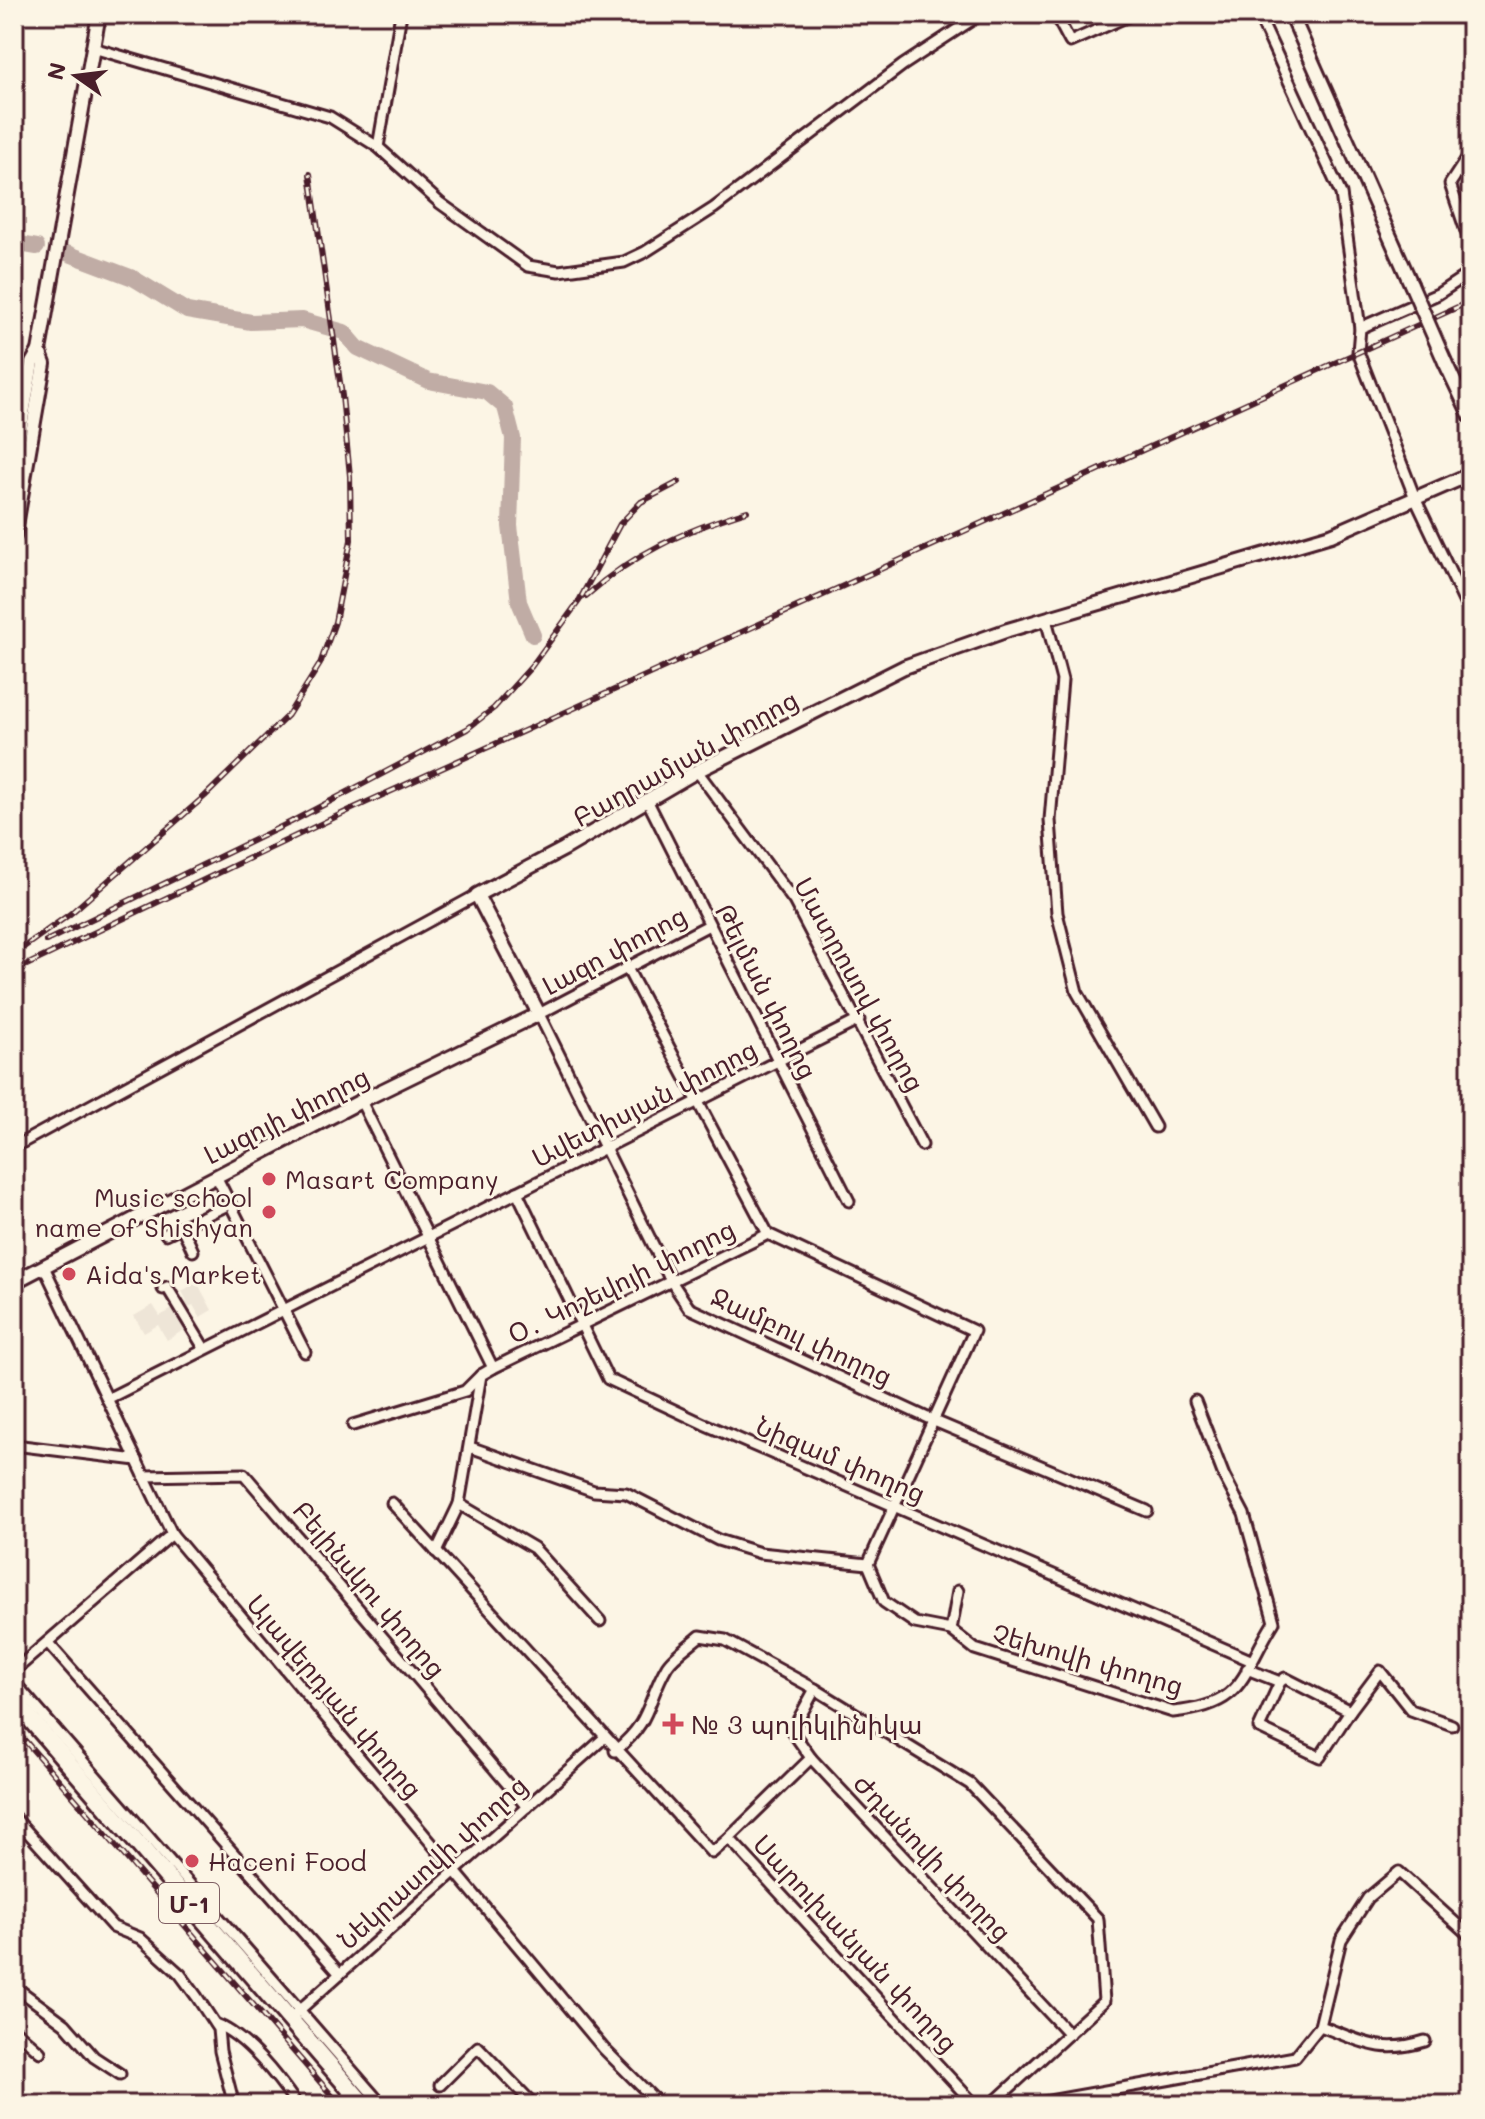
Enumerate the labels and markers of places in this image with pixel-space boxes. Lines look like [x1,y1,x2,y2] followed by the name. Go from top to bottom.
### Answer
[285,1162,499,1196] place label: Masart Company
[260,1170,278,1188] marker: Masart Company
[35,1180,253,1244] place label: Music school name of Shishyan
[260,1203,278,1221] marker: Music school name of Shishyan
[85,1257,262,1291] place label: Aida's Market
[60,1265,78,1283] marker: Aida's Market
[691,1707,922,1741] place label: № 3 պոլիկլինիկա
[662,1713,684,1735] marker: № 3 պոլիկլինիկա
[208,1844,367,1878] place label: Haceni Food
[183,1852,201,1870] marker: Haceni Food

